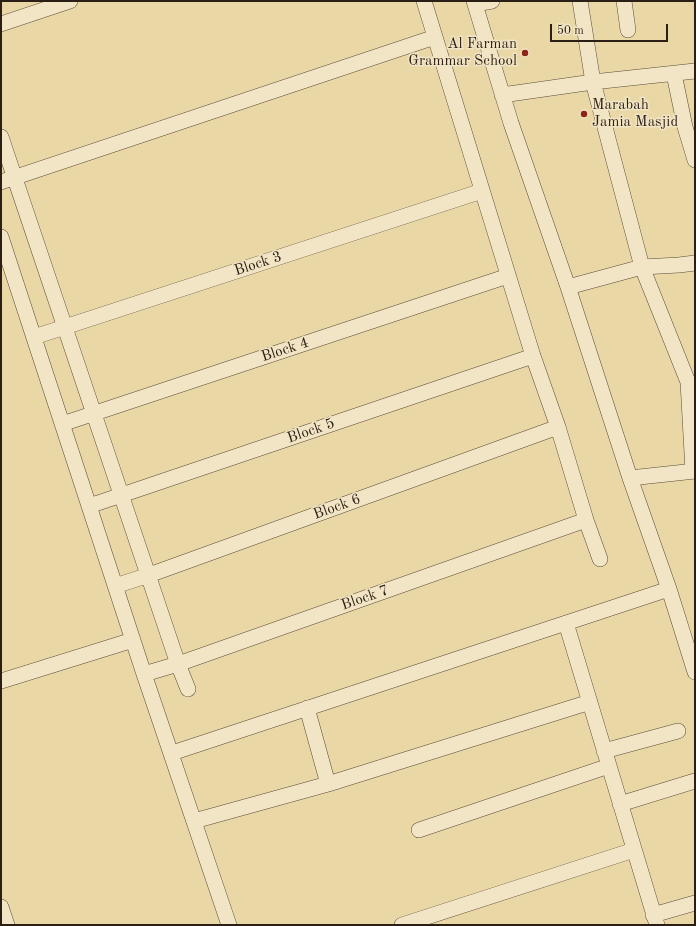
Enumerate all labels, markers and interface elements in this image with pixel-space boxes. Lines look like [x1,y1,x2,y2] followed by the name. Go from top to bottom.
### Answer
[552,16,670,42] scale bar
[557,25,584,37] text: 50 m
[408,35,517,70] place label: Al Farman Grammar School
[520,48,530,58] marker: Al Farman Grammar School
[592,96,678,131] place label: Marabah Jamia Masjid
[579,109,589,119] marker: Marabah Jamia Masjid
[232,248,284,280] street label: Block 3
[259,334,311,366] street label: Block 4
[285,415,337,447] street label: Block 5
[311,490,363,524] street label: Block 6
[339,582,391,614] street label: Block 7

